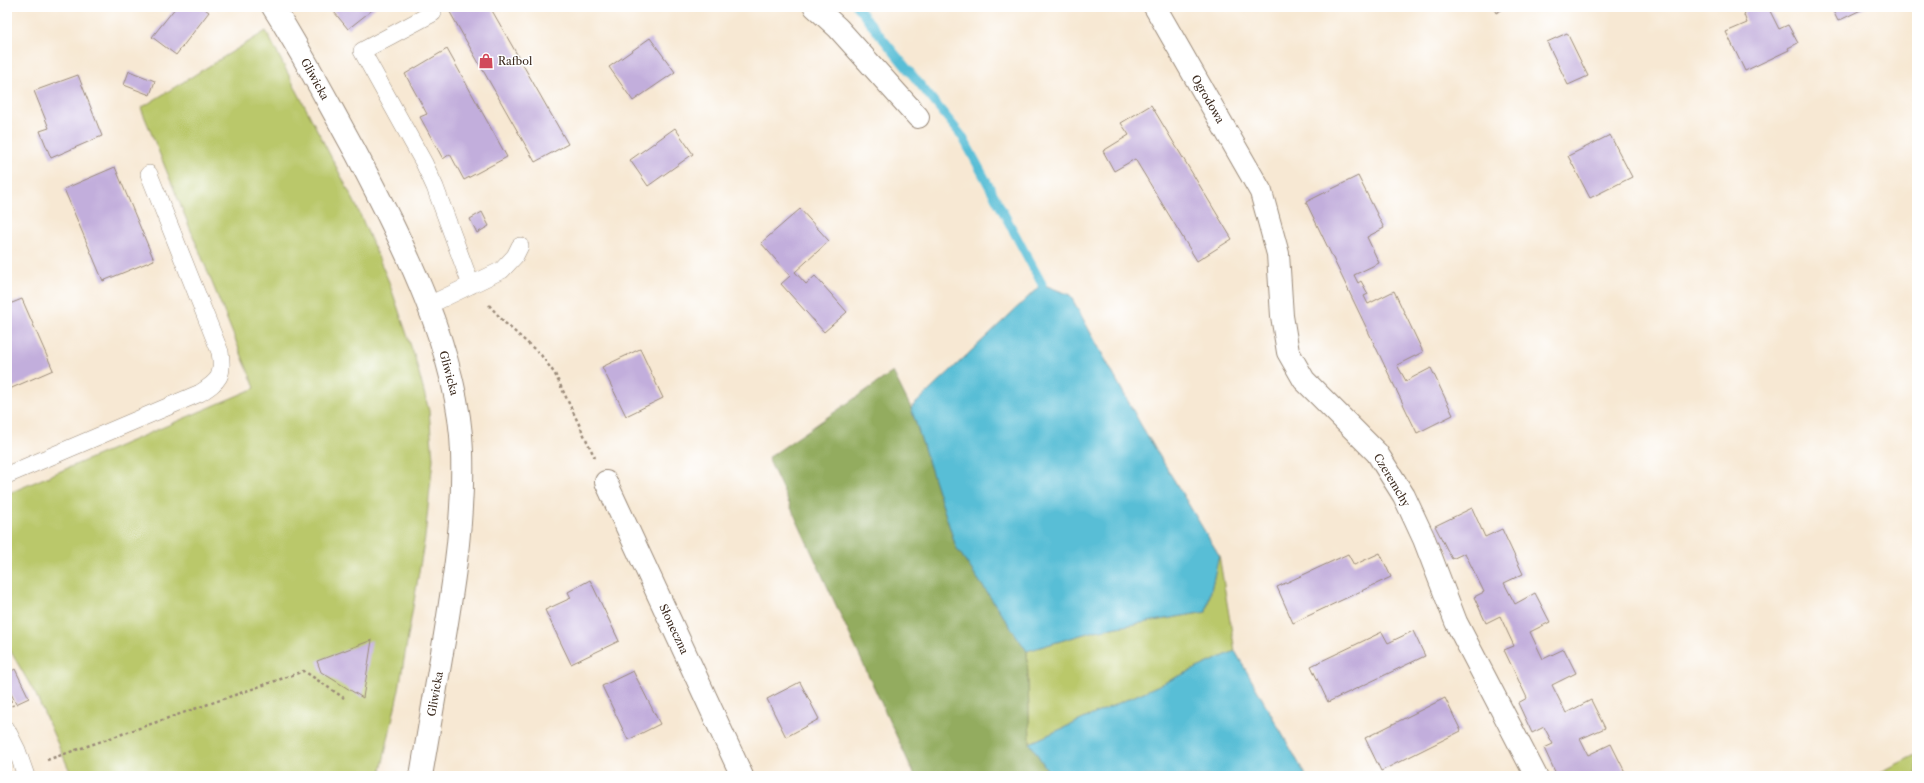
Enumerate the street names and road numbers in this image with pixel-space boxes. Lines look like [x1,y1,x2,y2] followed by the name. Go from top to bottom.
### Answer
[298,56,332,102] street label: Gliwicka
[1188,72,1228,126] street label: Ogrodowa
[436,349,462,397] street label: Gliwicka
[1371,451,1414,510] street label: Czeremchy
[656,602,692,657] street label: Słoneczna
[424,670,446,718] street label: Gliwicka

